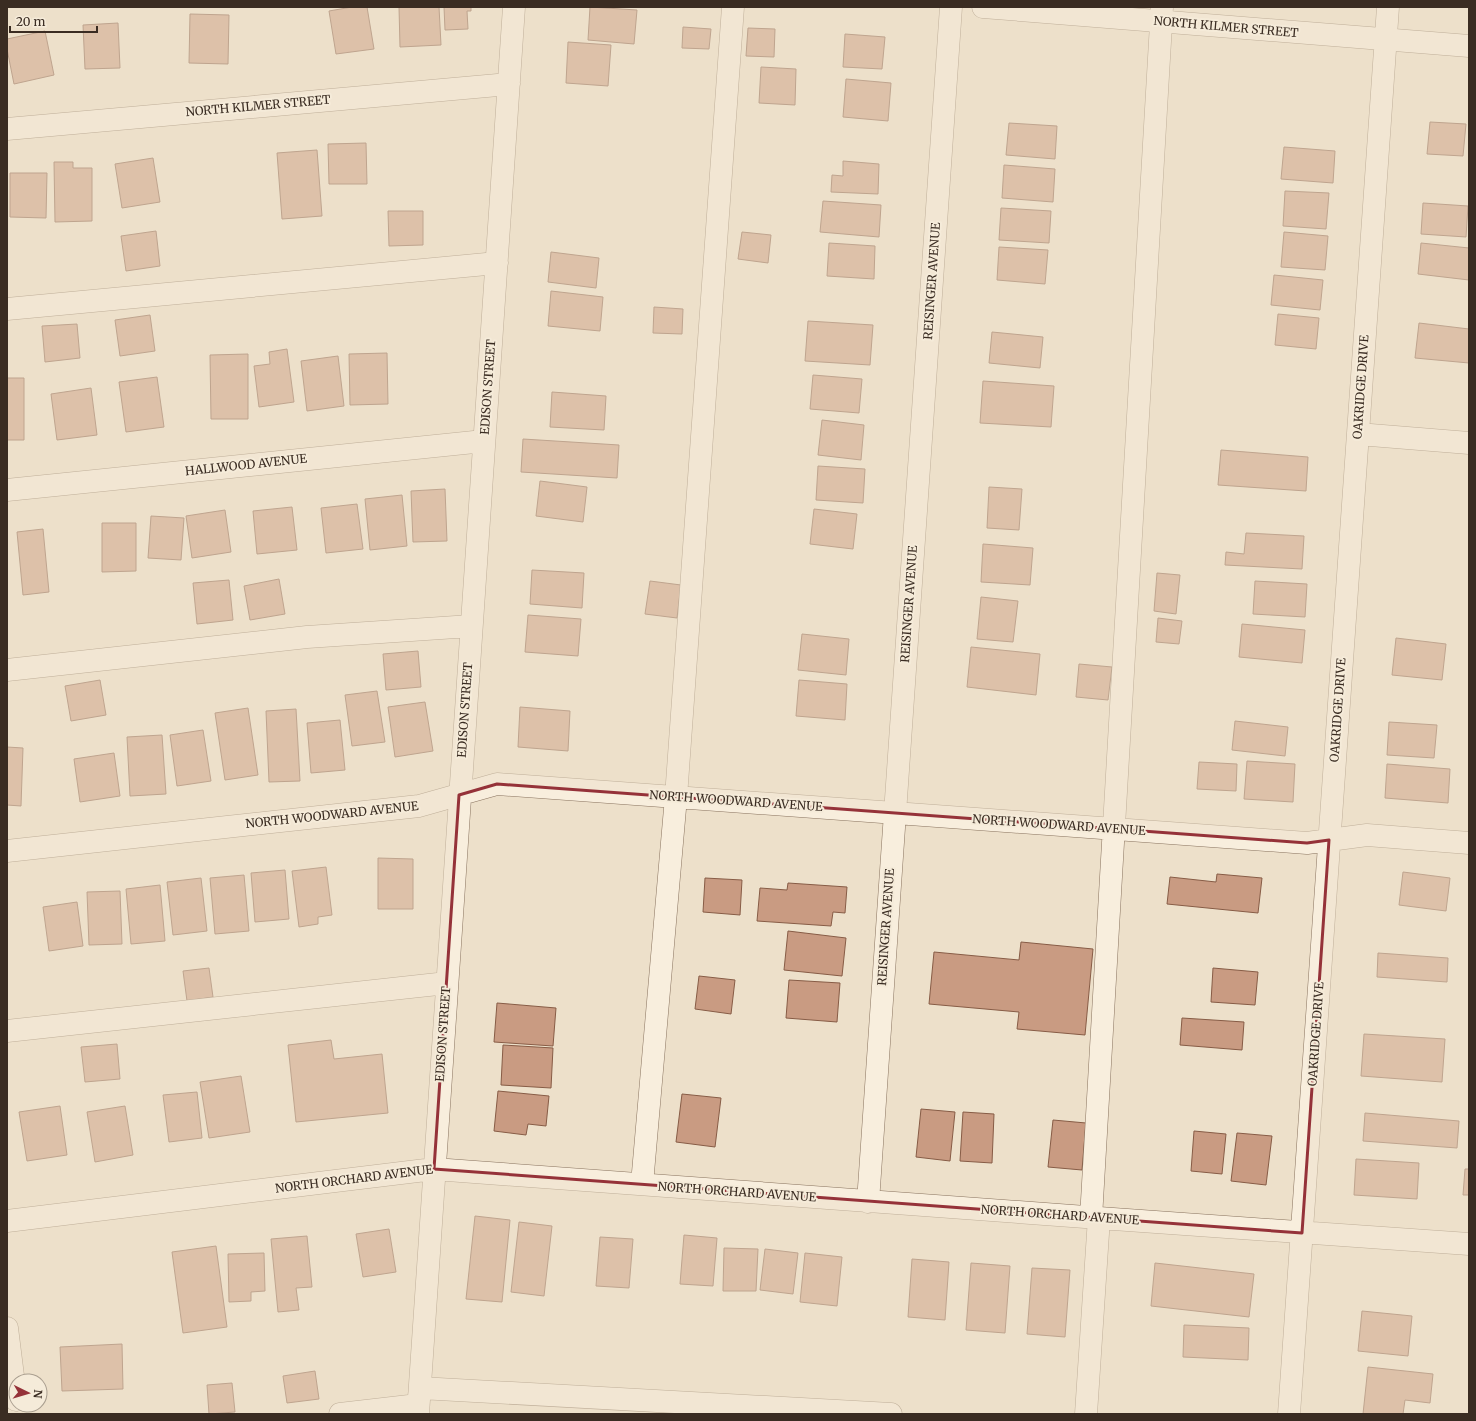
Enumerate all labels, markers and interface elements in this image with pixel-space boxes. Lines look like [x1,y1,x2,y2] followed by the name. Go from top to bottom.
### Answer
[10,8,97,34] scale bar
[1153,13,1300,40] street label: NORTH KILMER STREET
[16,14,45,29] text: 20 m
[185,92,332,119] street label: NORTH KILMER STREET
[920,221,943,340] street label: REISINGER AVENUE
[1349,334,1372,440] street label: OAKRIDGE DRIVE
[477,338,498,435] street label: EDISON STREET
[184,451,308,478] street label: HALLWOOD AVENUE
[897,544,920,663] street label: REISINGER AVENUE
[1326,657,1349,763] street label: OAKRIDGE DRIVE
[454,661,475,758] street label: EDISON STREET
[649,787,824,814] street label: NORTH WOODWARD AVENUE
[245,798,420,831] street label: NORTH WOODWARD AVENUE
[972,811,1147,838] street label: NORTH WOODWARD AVENUE
[874,867,897,986] street label: REISINGER AVENUE
[1304,981,1327,1087] street label: OAKRIDGE DRIVE
[432,985,453,1082] street label: EDISON STREET
[274,1161,434,1196] street label: NORTH ORCHARD AVENUE
[657,1178,817,1205] street label: NORTH ORCHARD AVENUE
[980,1201,1140,1228] street label: NORTH ORCHARD AVENUE
[8,1373,48,1413] north arrow
[31,1389,45,1399] text: N

